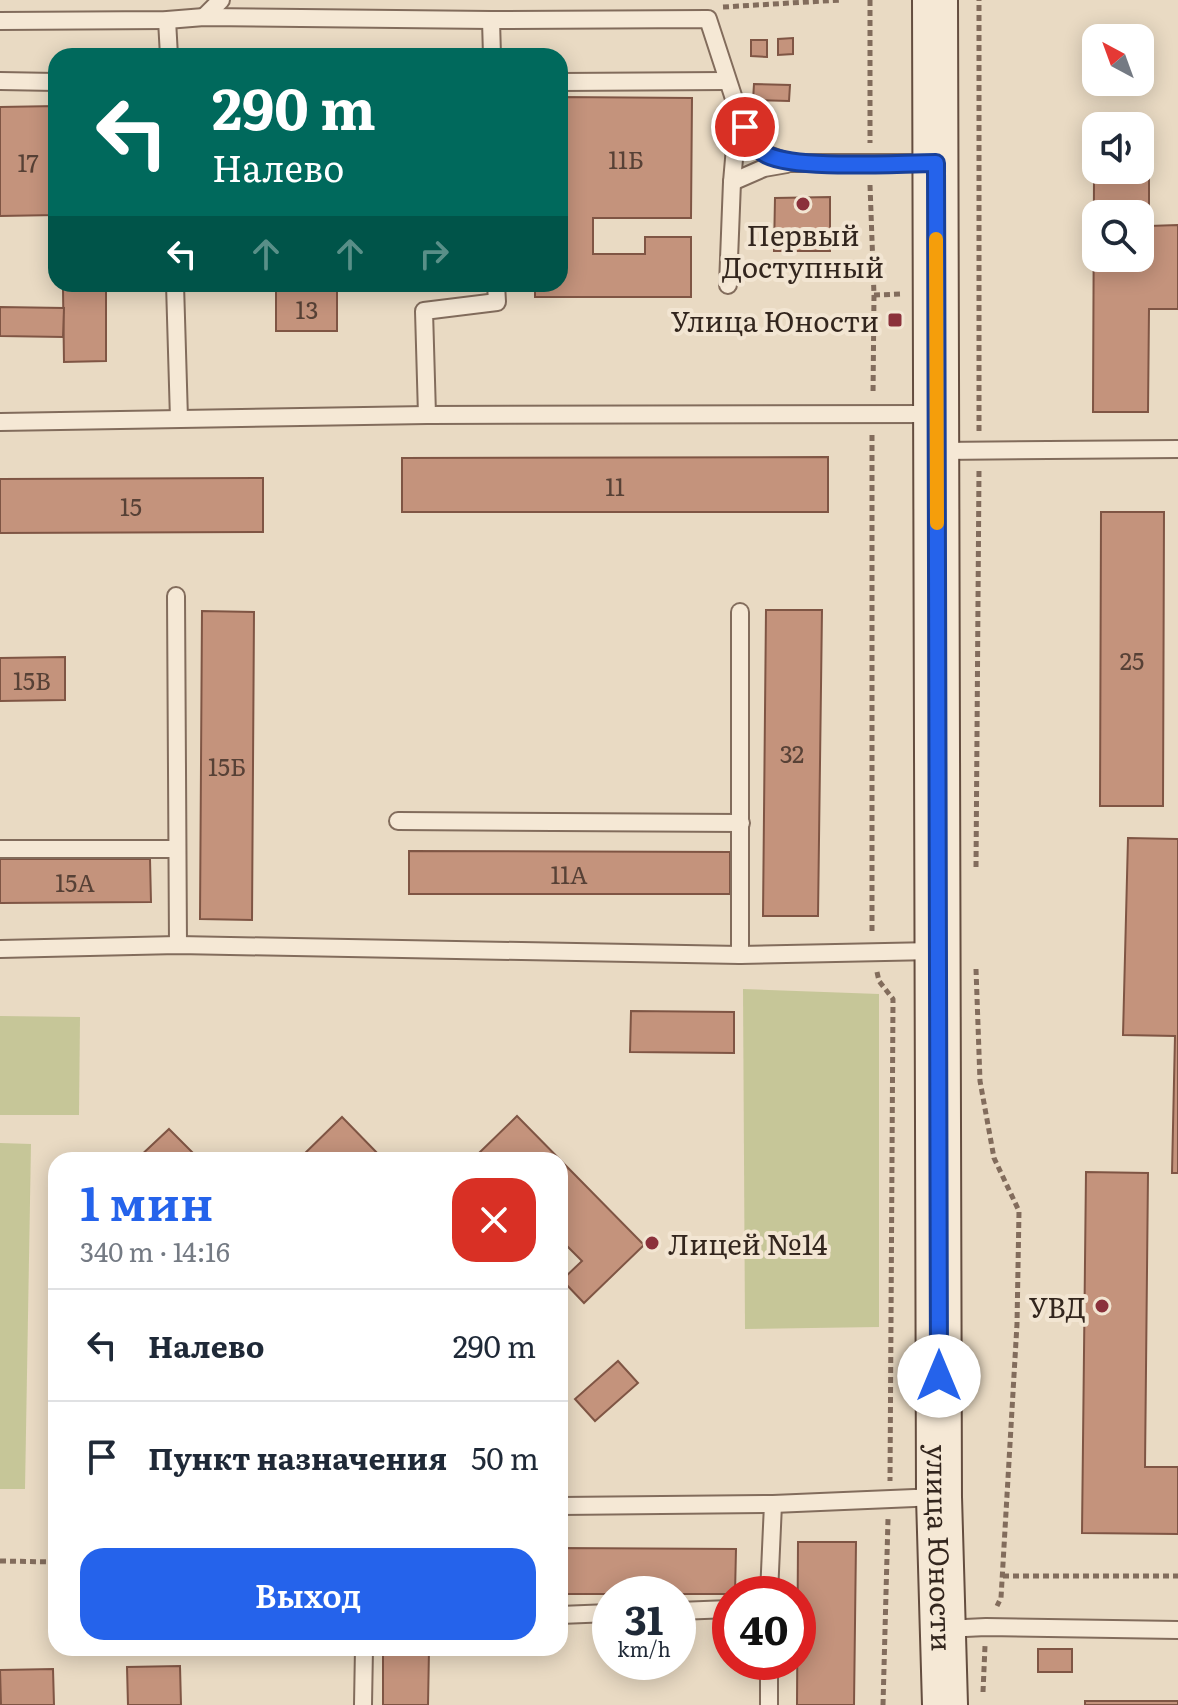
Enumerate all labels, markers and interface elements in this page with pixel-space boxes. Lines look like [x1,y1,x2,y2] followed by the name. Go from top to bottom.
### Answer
[1082,24,1154,96] north arrow
[1082,24,1154,272] map controls
[212,64,376,147] text: 290 m
[80,80,184,184] icon: left
[711,93,779,161] pin
[723,105,767,149] icon: arrive
[1082,112,1154,184] button: sound
[212,140,344,193] text: Налево
[608,141,644,176] house number: 11Б
[17,144,39,179] house number: 17
[794,195,812,213] marker: Первый Доступный
[1082,200,1154,272] button: search
[722,213,884,287] place label: Первый Доступный
[160,232,204,276] icon: left
[244,232,288,276] icon: ahead
[328,232,372,276] icon: ahead
[412,232,456,276] icon: right
[296,291,318,326] house number: 13
[671,299,879,341] place label: Улица Юности
[886,311,904,329] marker: Улица Юности
[605,468,625,503] house number: 11
[120,488,142,523] house number: 15
[1120,642,1144,677] house number: 25
[13,662,51,697] house number: 15В
[780,735,804,770] house number: 32
[208,748,246,783] house number: 15Б
[550,856,588,891] house number: 11А
[55,864,95,899] house number: 15А
[80,1165,213,1236] text: 1 мин
[452,1178,536,1262] button: close
[668,1222,827,1264] place label: Лицей №14
[80,1231,230,1270] text: 340 m · 14:16
[643,1234,661,1252] marker: Лицей №14
[1029,1285,1086,1327] place label: УВД
[1093,1297,1111,1315] marker: УВД
[80,1323,124,1367] icon: left
[148,1323,264,1367] text: Налево
[453,1323,536,1367] text: 290 m
[897,1334,981,1418] position arrow
[80,1435,124,1479] icon: arrive
[148,1435,447,1479] text: Пункт назначения
[471,1435,539,1479] text: 50 m
[918,1444,964,1652] street label: улица Юности
[80,1548,536,1640] button: Выход
[712,1576,816,1680] speed limit sign: 40
[625,1588,663,1647] text: 31
[617,1633,671,1663] text: km/h

